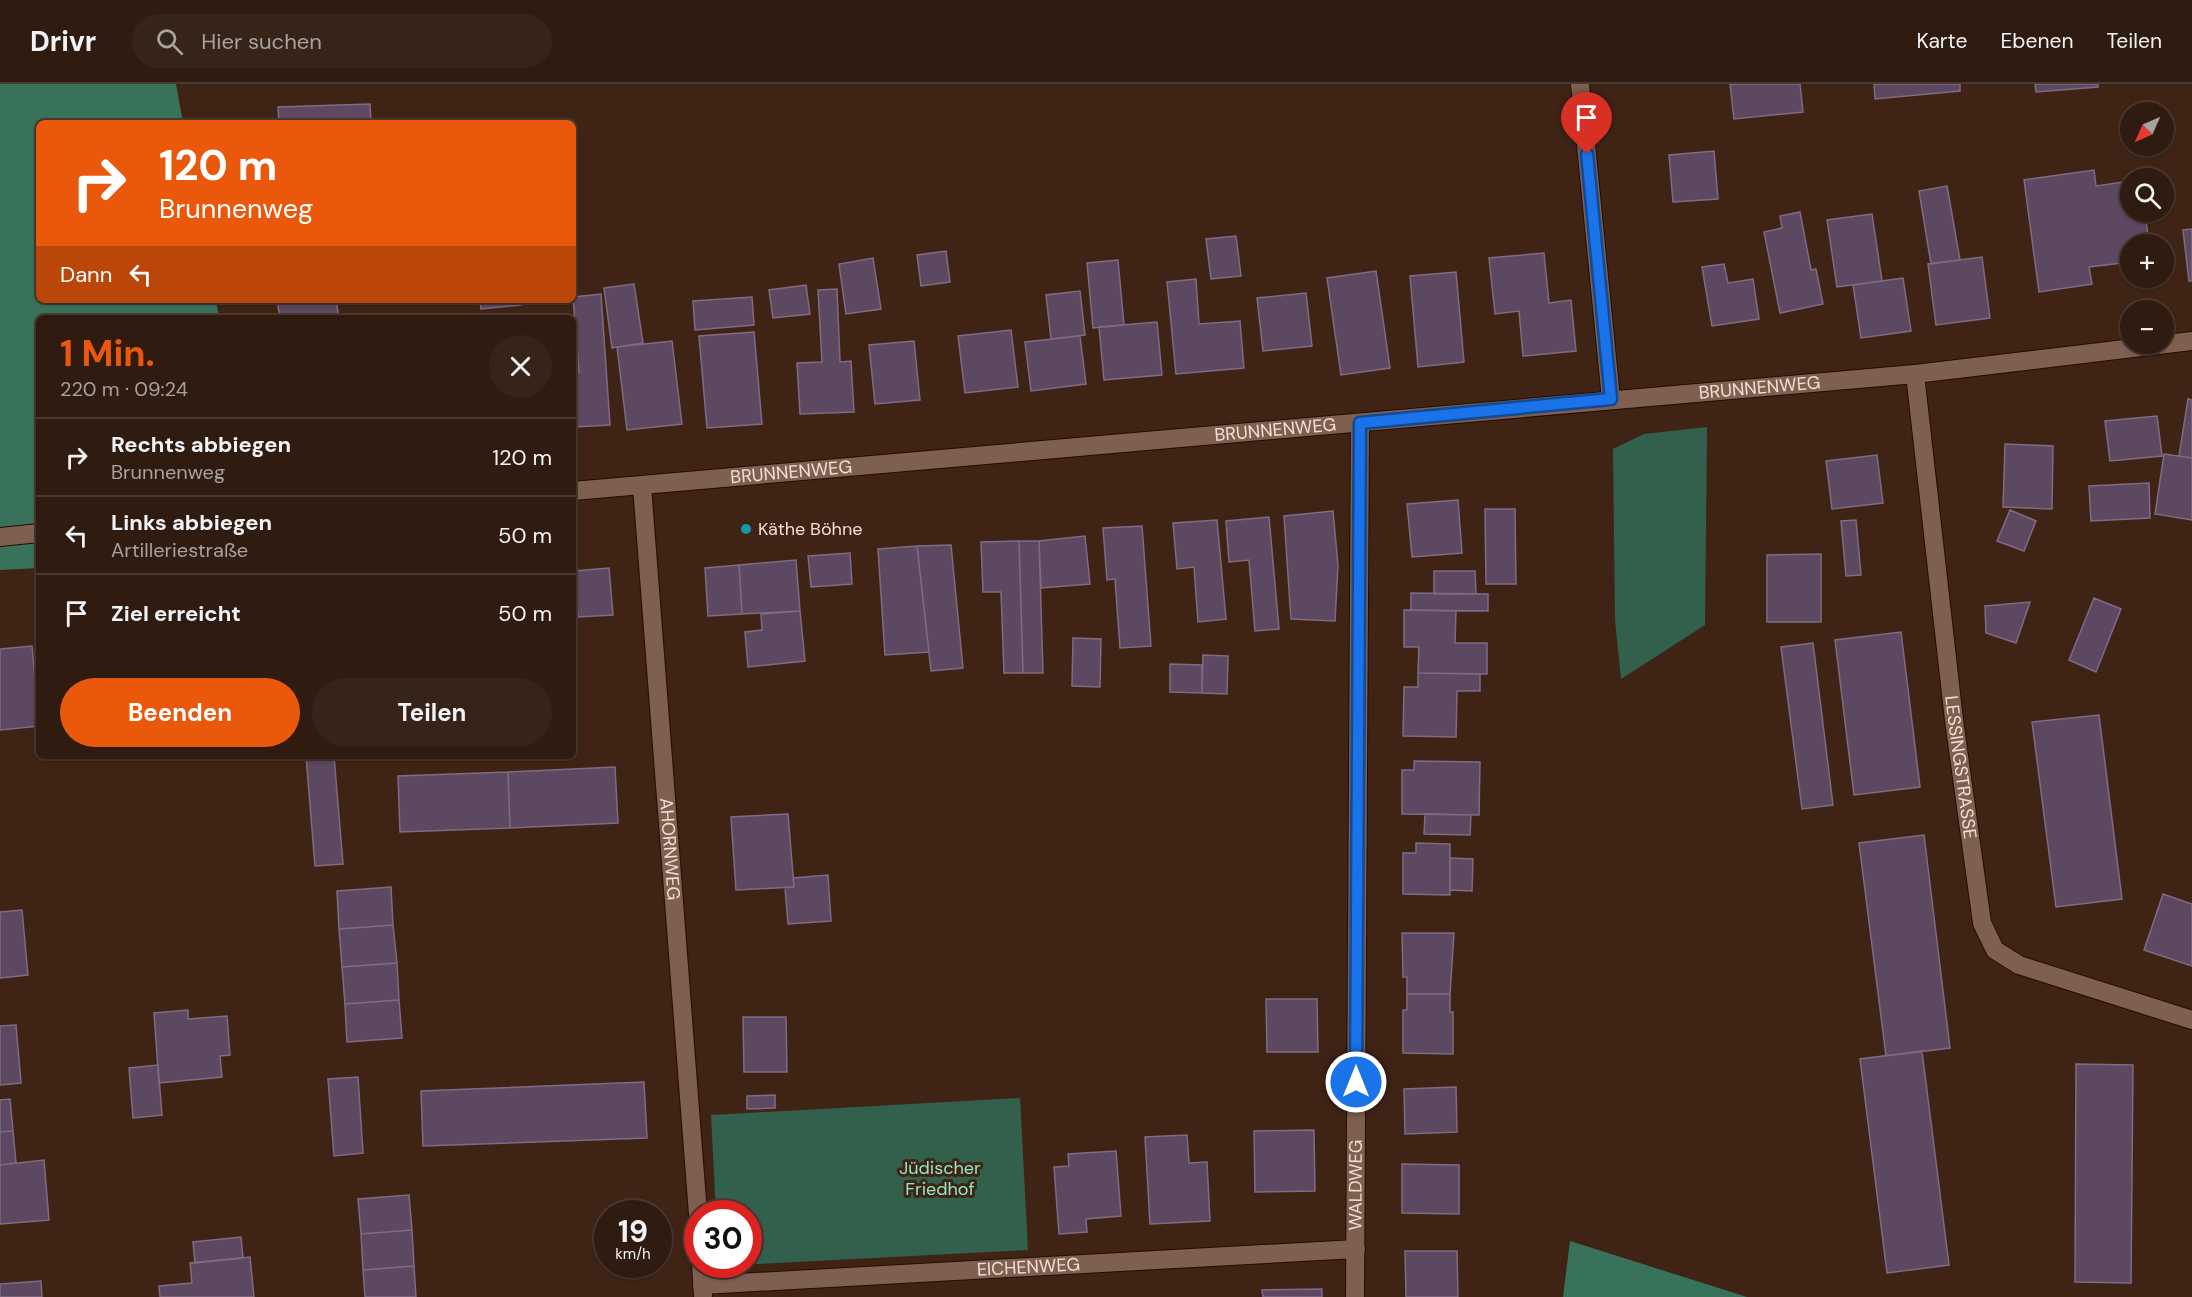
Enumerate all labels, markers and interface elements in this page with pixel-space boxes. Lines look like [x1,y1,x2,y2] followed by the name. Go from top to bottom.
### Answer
[132,14,552,68] search box
[30,23,96,60] text: Drivr
[153,25,186,58] icon: search
[201,27,322,56] text: Hier suchen
[1917,27,1967,55] text: Karte
[2000,27,2073,55] text: Ebenen
[2106,27,2162,55] text: Teilen
[1561,92,1612,154] pin
[1570,101,1603,134] icon: arrive
[2120,102,2174,156] north arrow
[2120,102,2174,354] map controls
[159,138,277,193] text: 120 m
[60,144,138,222] icon: right
[2120,168,2174,222] button: search
[159,191,313,226] text: Brunnenweg
[2120,234,2174,288] button: +
[124,258,157,291] icon: left
[60,260,112,289] text: Dann
[2120,300,2174,354] button: −
[60,330,155,377] text: 1 Min.
[489,335,552,398] button: close
[1698,370,1821,405] street label: BRUNNENWEG
[60,376,188,402] text: 220 m · 09:24
[1213,413,1337,447] street label: BRUNNENWEG
[111,430,291,459] text: Rechts abbiegen
[60,441,93,474] icon: right
[492,443,552,472] text: 120 m
[729,455,853,489] street label: BRUNNENWEG
[111,459,225,485] text: Brunnenweg
[111,508,272,537] text: Links abbiegen
[758,517,863,541] place label: Käthe Böhne
[60,519,93,552] icon: left
[498,521,552,550] text: 50 m
[739,522,753,536] marker: Käthe Böhne
[111,537,248,563] text: Artilleriestraße
[60,597,93,630] icon: arrive
[111,599,241,628] text: Ziel erreicht
[498,599,552,628] text: 50 m
[60,678,300,747] button: Beenden
[312,678,552,747] button: Teilen
[1939,694,1982,841] street label: LESSINGSTRASSE
[654,797,686,901] street label: AHORNWEG
[1324,1050,1388,1114] position arrow
[1343,1140,1368,1230] street label: WALDWEG
[899,1156,981,1201] park label: Jüdischer Friedhof
[684,1200,762,1278] speed limit sign: 30
[618,1212,648,1251] text: 19
[615,1244,651,1264] text: km/h
[976,1252,1081,1282] street label: EICHENWEG

